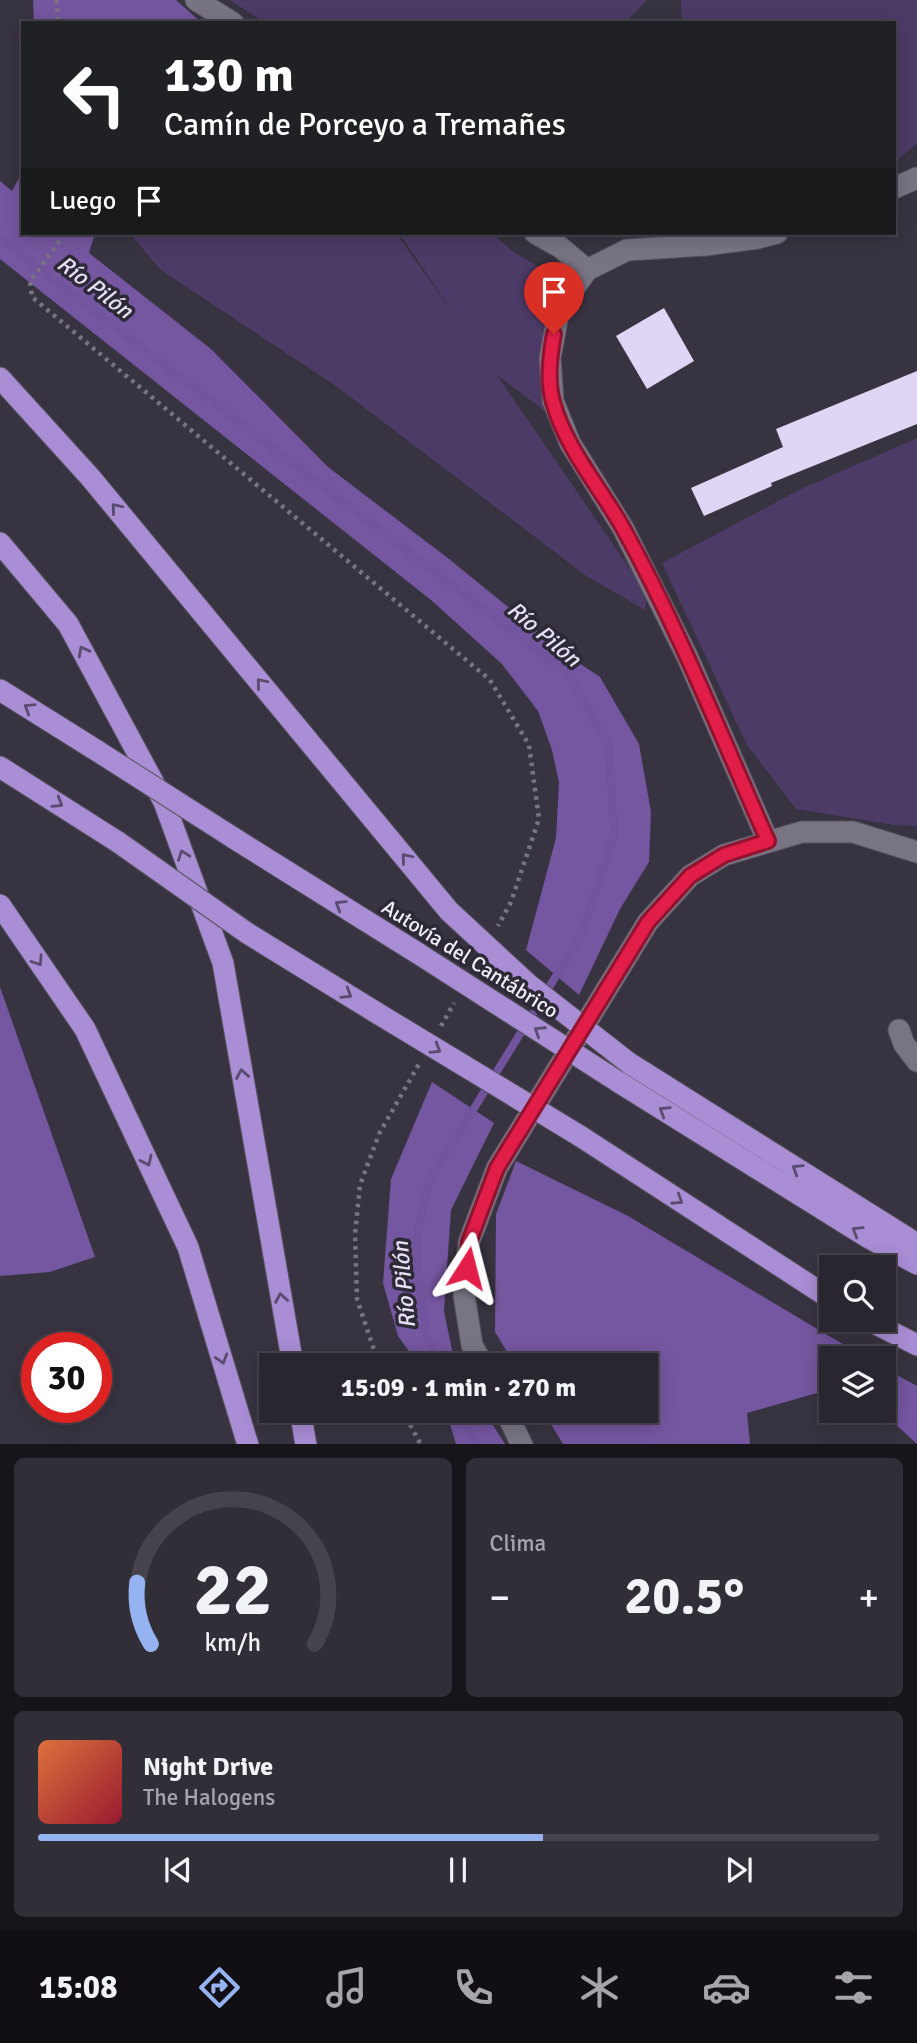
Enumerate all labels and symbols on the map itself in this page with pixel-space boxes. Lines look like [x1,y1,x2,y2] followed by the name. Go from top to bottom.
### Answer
[51,249,140,326] water label: Río Pilón
[524,262,584,334] pin
[112,503,124,516] one-way arrow
[501,595,588,674] water label: Río Pilón
[78,646,91,658] one-way arrow
[257,678,269,691] one-way arrow
[23,704,36,717] one-way arrow
[50,795,63,808] one-way arrow
[177,849,191,861] one-way arrow
[402,854,414,867] one-way arrow
[377,894,563,1024] street label: Autovía del Cantábrico
[335,901,348,914] one-way arrow
[30,953,42,966] one-way arrow
[339,986,352,999] one-way arrow
[533,1027,546,1040] one-way arrow
[428,1040,441,1053] one-way arrow
[235,1068,250,1080] one-way arrow
[659,1106,672,1119] one-way arrow
[139,1153,153,1166] one-way arrow
[791,1164,804,1177] one-way arrow
[671,1192,684,1205] one-way arrow
[852,1226,865,1239] one-way arrow
[430,1231,504,1305] position arrow
[386,1239,422,1330] water label: Río Pilón
[274,1292,289,1304] one-way arrow
[21,1332,112,1423] speed limit sign: 30
[214,1353,229,1365] one-way arrow

